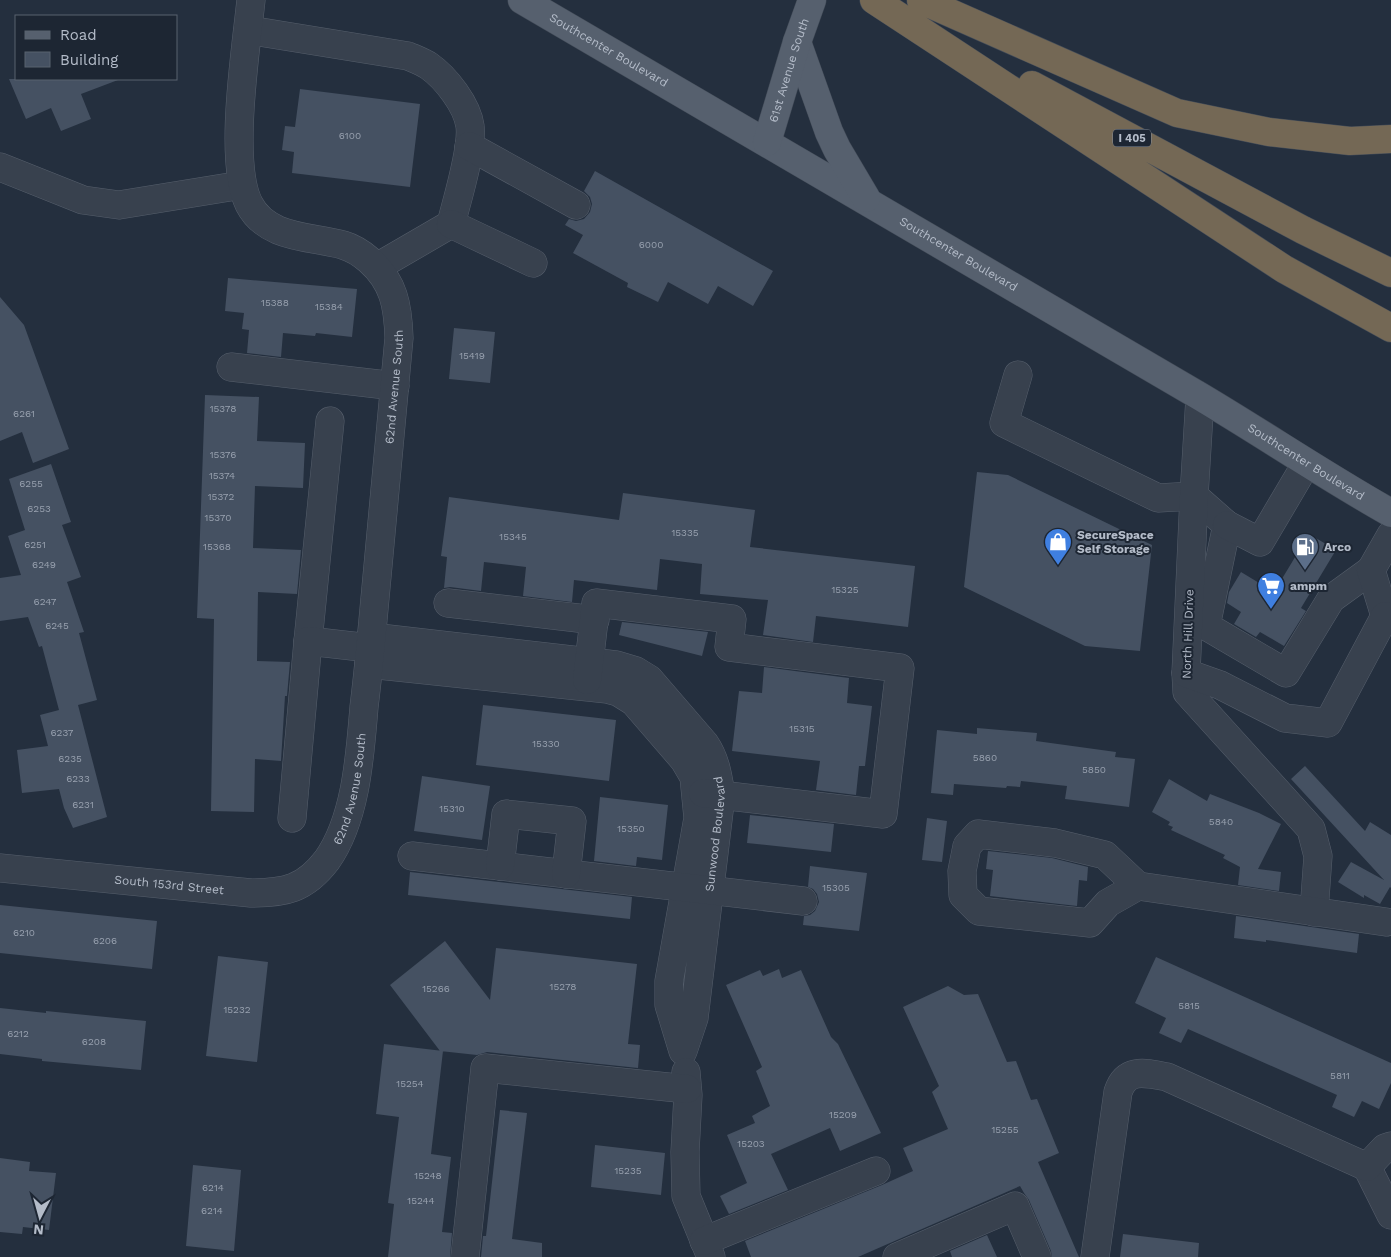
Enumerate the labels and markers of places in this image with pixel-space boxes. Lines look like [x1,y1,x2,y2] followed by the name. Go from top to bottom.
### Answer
[1043,527,1073,566] shop icon: SecureSpace Self Storage
[1077,528,1154,556] place label: SecureSpace Self Storage
[1290,532,1320,571] fuel station icon: Arco
[1324,540,1351,554] place label: Arco
[1256,571,1286,610] supermarket icon: ampm
[1290,579,1327,593] place label: ampm

